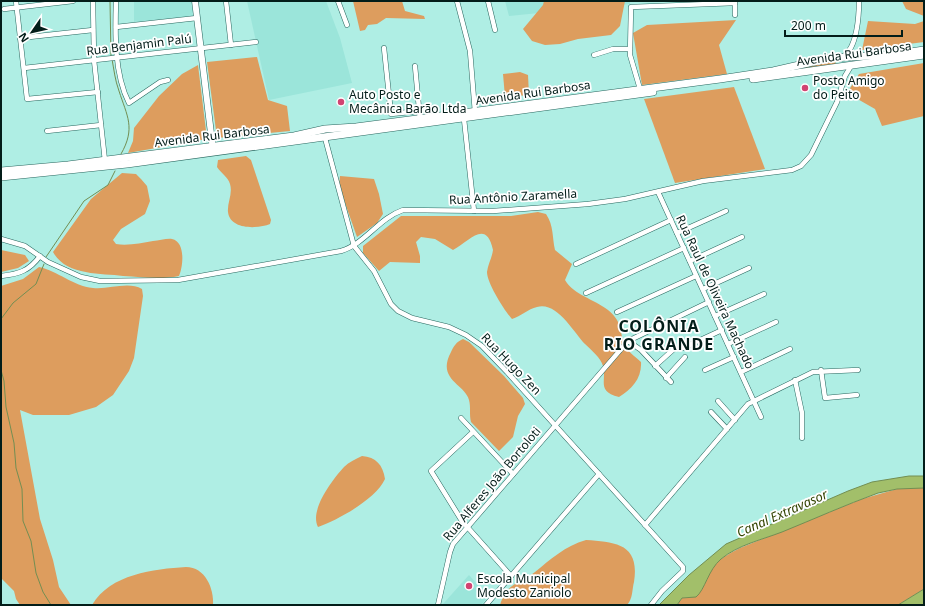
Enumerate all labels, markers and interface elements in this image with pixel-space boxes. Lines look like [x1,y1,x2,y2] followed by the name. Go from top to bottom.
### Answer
[12,12,52,52] north arrow
[785,12,902,38] scale bar
[791,17,826,34] text: 200 m
[15,30,32,46] text: N
[85,30,193,59] street label: Rua Benjamin Palú
[795,37,913,70] street label: Avenida Rui Barbosa
[813,72,885,103] place label: Posto Amigo do Peito
[474,76,592,109] street label: Avenida Rui Barbosa
[800,83,810,93] marker: Posto Amigo do Peito
[349,86,466,117] place label: Auto Posto e Mecânica Barão Ltda
[336,97,346,107] marker: Auto Posto e Mecânica Barão Ltda
[153,120,271,151] street label: Avenida Rui Barbosa
[448,185,577,208] street label: Rua Antônio Zaramella
[672,212,759,372] street label: Rua Raul de Oliveira Machado
[604,315,714,355] district label: COLÔNIA RIO GRANDE
[478,329,545,398] street label: Rua Hugo Zen
[439,423,544,544] street label: Rua Alferes João Bortoloti
[734,485,831,541] water label: Canal Extravasor
[477,570,571,601] place label: Escola Municipal Modesto Zaniolo
[464,581,474,591] marker: Escola Municipal Modesto Zaniolo

